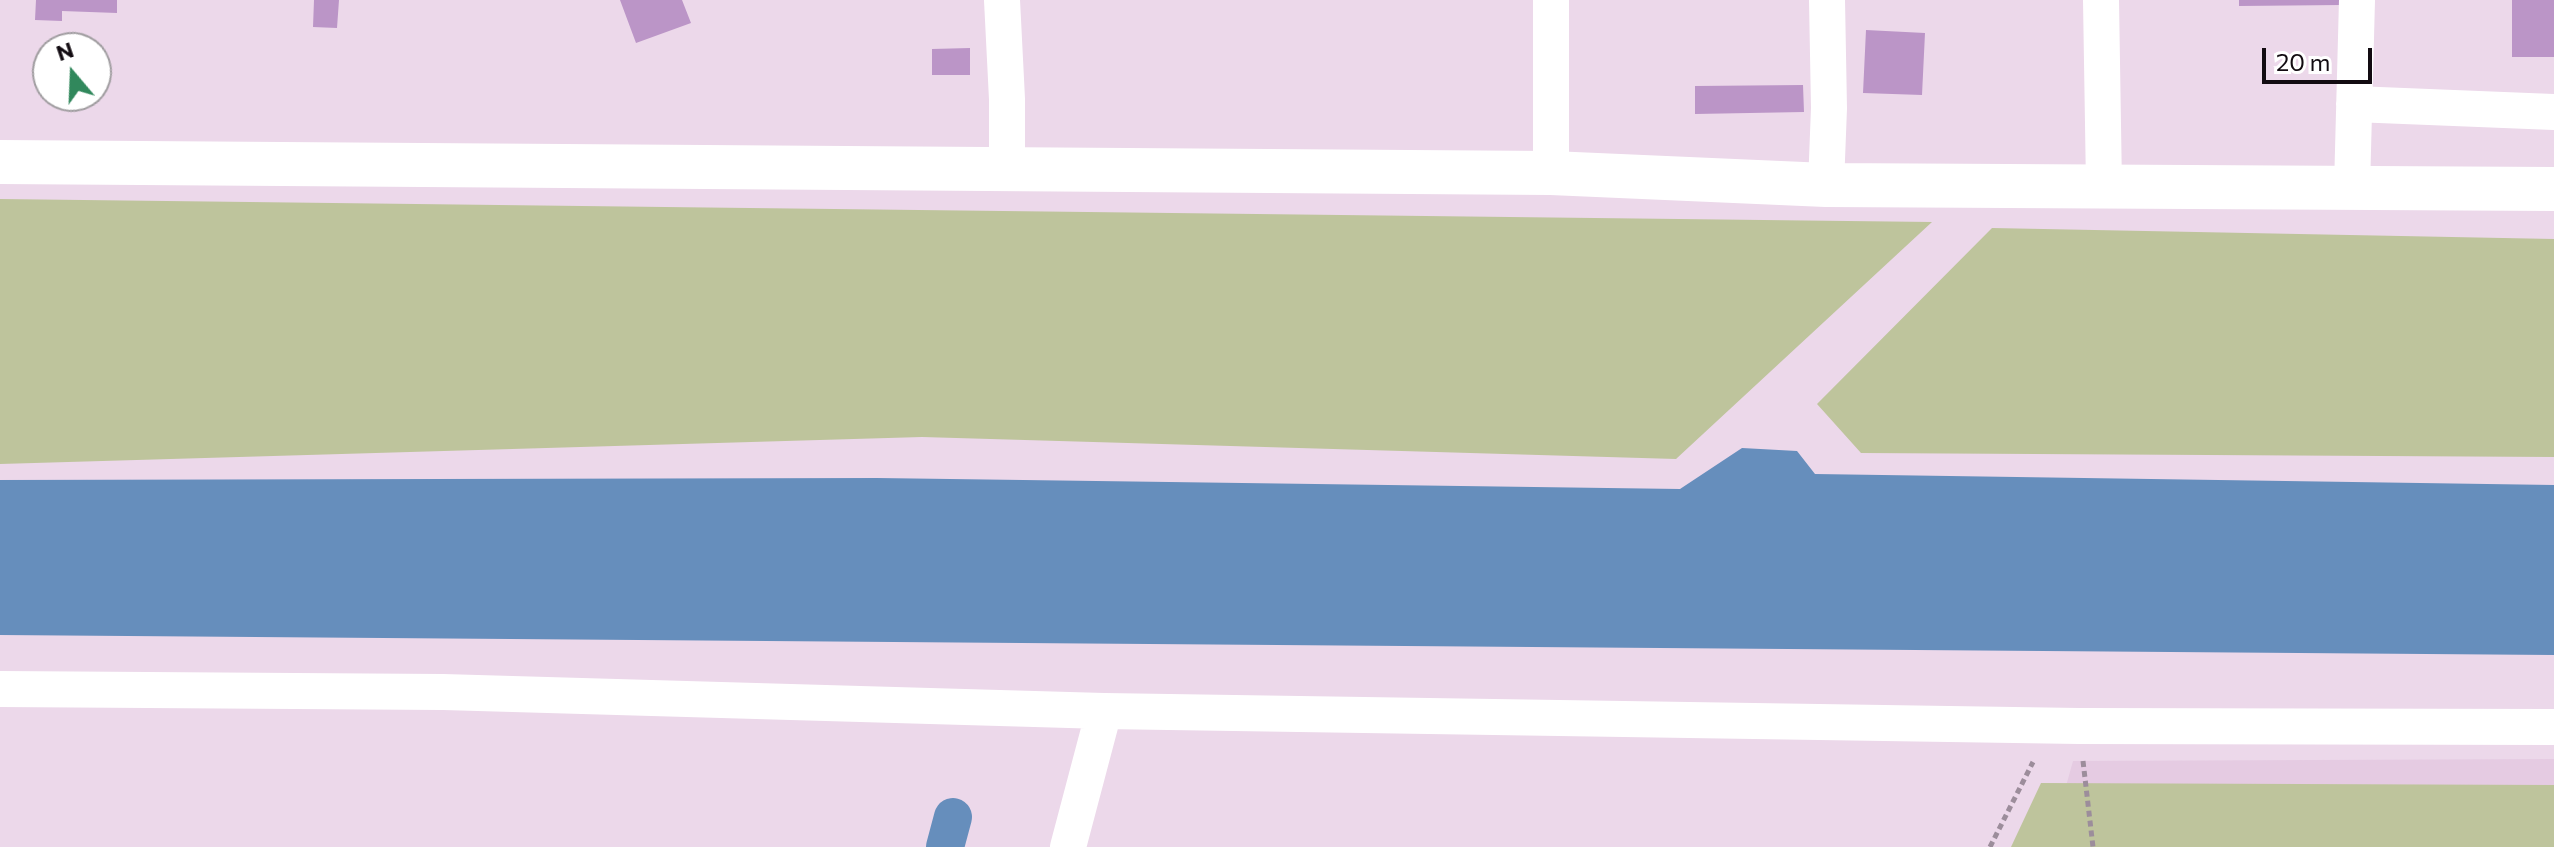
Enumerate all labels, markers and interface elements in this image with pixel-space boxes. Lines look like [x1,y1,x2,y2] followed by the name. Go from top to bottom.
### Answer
[32,32,112,112] north arrow
[2266,32,2376,82] scale bar
[52,35,77,66] text: N
[2276,47,2330,76] text: 20 m

